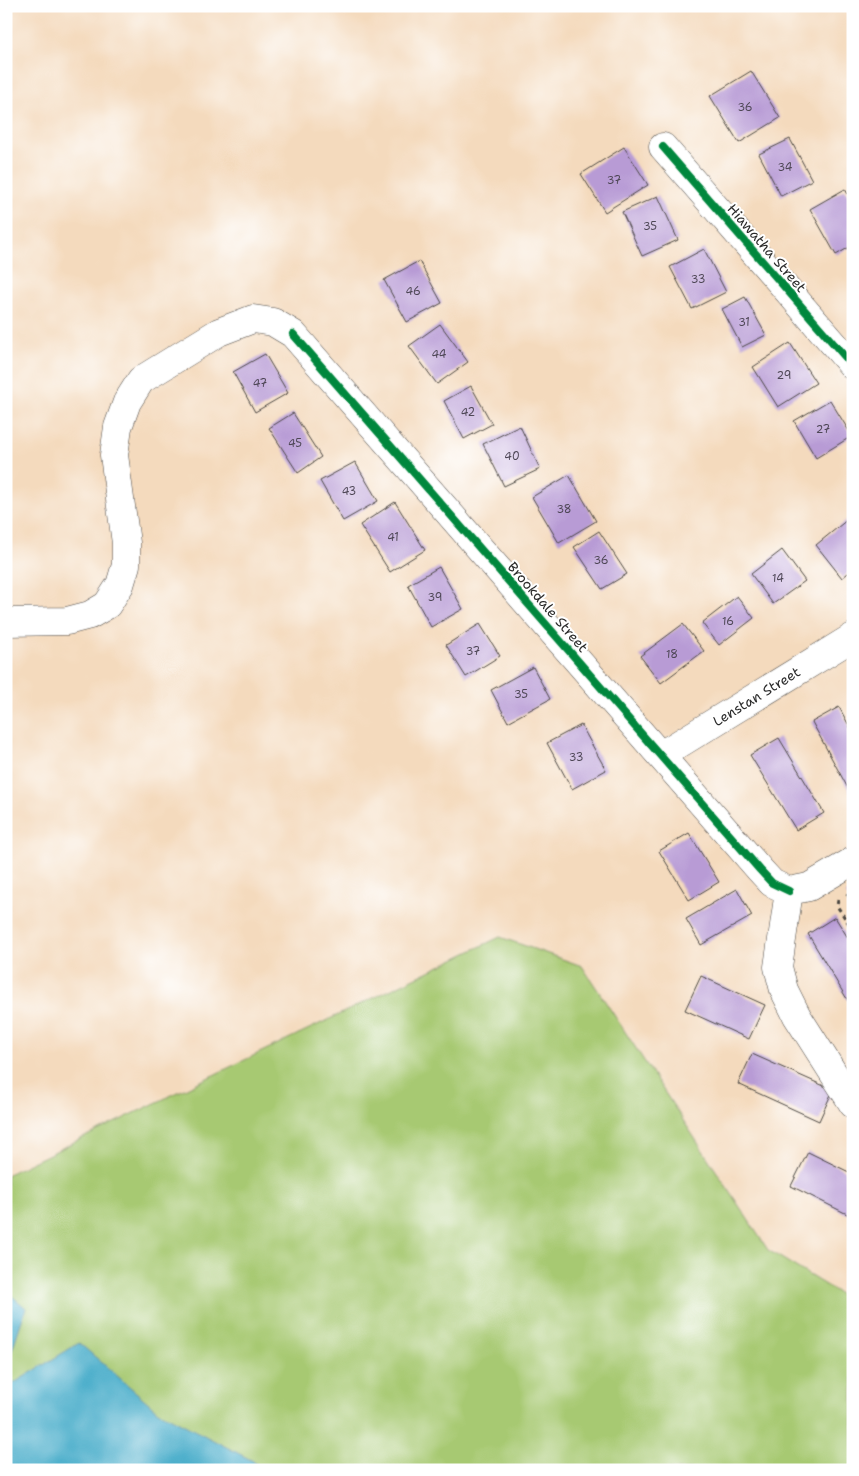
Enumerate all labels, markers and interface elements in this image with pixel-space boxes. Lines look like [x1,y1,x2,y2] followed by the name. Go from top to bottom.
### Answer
[737,100,753,115] house number: 36
[778,160,793,175] house number: 34
[607,173,622,188] house number: 37
[724,200,810,296] street label: Hiawatha Street
[643,219,657,234] house number: 35
[691,272,705,287] house number: 33
[405,284,421,299] house number: 46
[738,315,750,330] house number: 31
[431,347,447,362] house number: 44
[777,368,791,383] house number: 29
[253,376,268,391] house number: 47
[461,405,475,420] house number: 42
[816,422,831,437] house number: 27
[288,436,302,451] house number: 45
[504,449,520,464] house number: 40
[342,484,356,499] house number: 43
[556,502,572,517] house number: 38
[387,530,399,545] house number: 41
[593,553,609,568] house number: 36
[504,558,592,656] street label: Brookdale Street
[772,571,784,586] house number: 14
[428,590,442,605] house number: 39
[722,614,734,629] house number: 16
[466,644,481,659] house number: 37
[666,647,678,662] house number: 18
[709,663,803,730] street label: Lenstan Street
[514,687,528,702] house number: 35
[569,750,583,765] house number: 33

